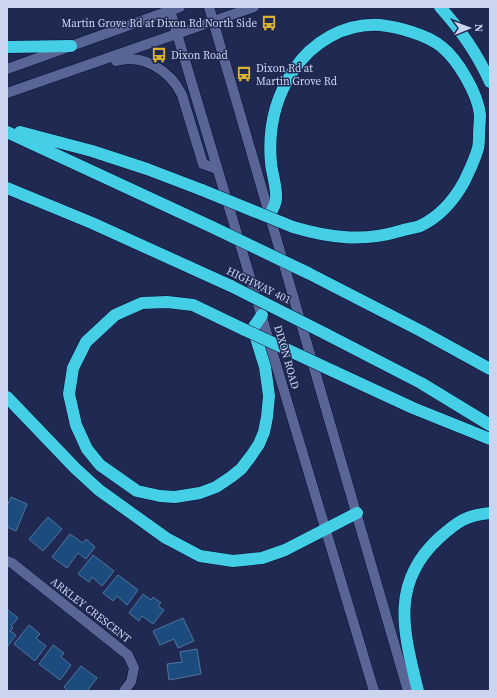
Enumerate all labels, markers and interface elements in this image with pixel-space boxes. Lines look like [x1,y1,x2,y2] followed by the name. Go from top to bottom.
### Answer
[449,8,489,48] north arrow
[260,14,278,32] bus stop icon: Martin Grove Rd at Dixon Rd North Side
[61,16,257,31] place label: Martin Grove Rd at Dixon Rd North Side
[471,24,486,32] text: N
[150,46,168,64] bus stop icon: Dixon Road
[171,48,229,63] place label: Dixon Road
[256,61,338,89] place label: Dixon Rd at Martin Grove Rd
[235,65,253,83] bus stop icon: Dixon Rd at Martin Grove Rd
[224,263,293,308] street label: HIGHWAY 401
[270,323,303,391] street label: DIXON ROAD
[47,574,134,647] street label: ARKLEY CRESCENT

